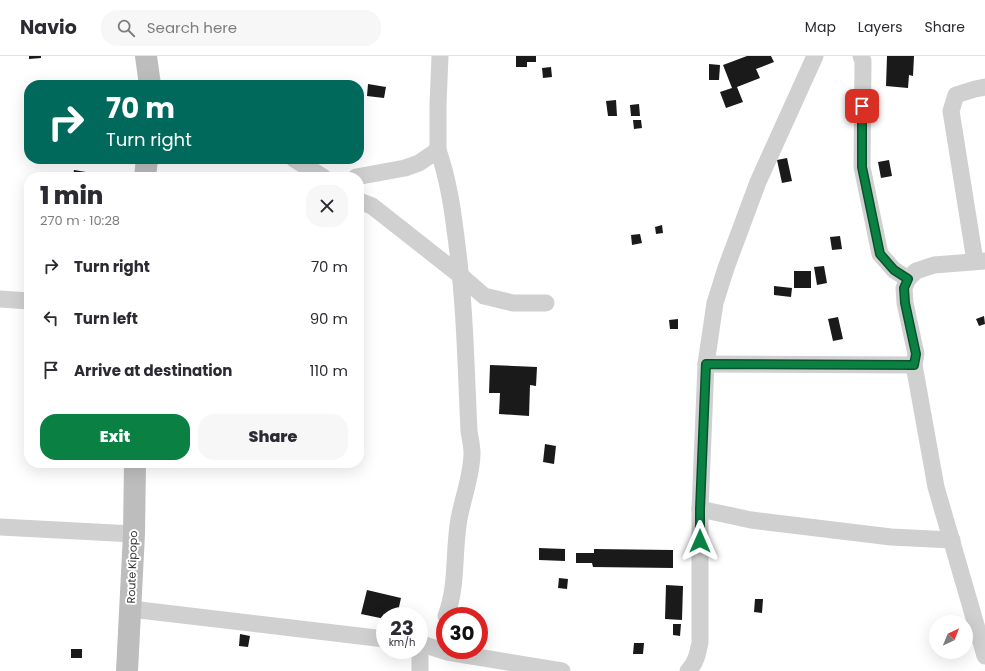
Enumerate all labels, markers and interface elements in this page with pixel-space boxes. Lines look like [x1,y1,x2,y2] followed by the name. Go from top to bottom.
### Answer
[101,10,381,46] search box
[20,14,77,41] text: Navio
[115,17,137,39] icon: search
[147,17,237,38] text: Search here
[805,17,836,37] text: Map
[858,17,902,37] text: Layers
[924,17,965,37] text: Share
[106,89,175,128] text: 70 m
[845,89,879,123] pin
[851,95,873,117] icon: arrive
[40,96,92,148] icon: right
[106,127,192,152] text: Turn right
[40,179,103,212] text: 1 min
[306,185,348,227] button: close
[40,211,120,230] text: 270 m · 10:28
[40,255,62,277] icon: right
[74,256,150,277] text: Turn right
[311,256,348,277] text: 70 m
[40,307,62,329] icon: left
[74,308,138,329] text: Turn left
[310,308,348,329] text: 90 m
[40,359,62,381] icon: arrive
[74,360,232,381] text: Arrive at destination
[310,360,348,381] text: 110 m
[40,414,190,460] button: Exit
[198,414,348,460] button: Share
[679,520,721,562] position arrow
[123,530,141,604] street label: Route Kipopo
[436,607,488,659] speed limit sign: 30
[390,614,414,642] text: 23
[929,615,973,659] north arrow
[929,615,973,659] map controls
[389,635,415,650] text: km/h

